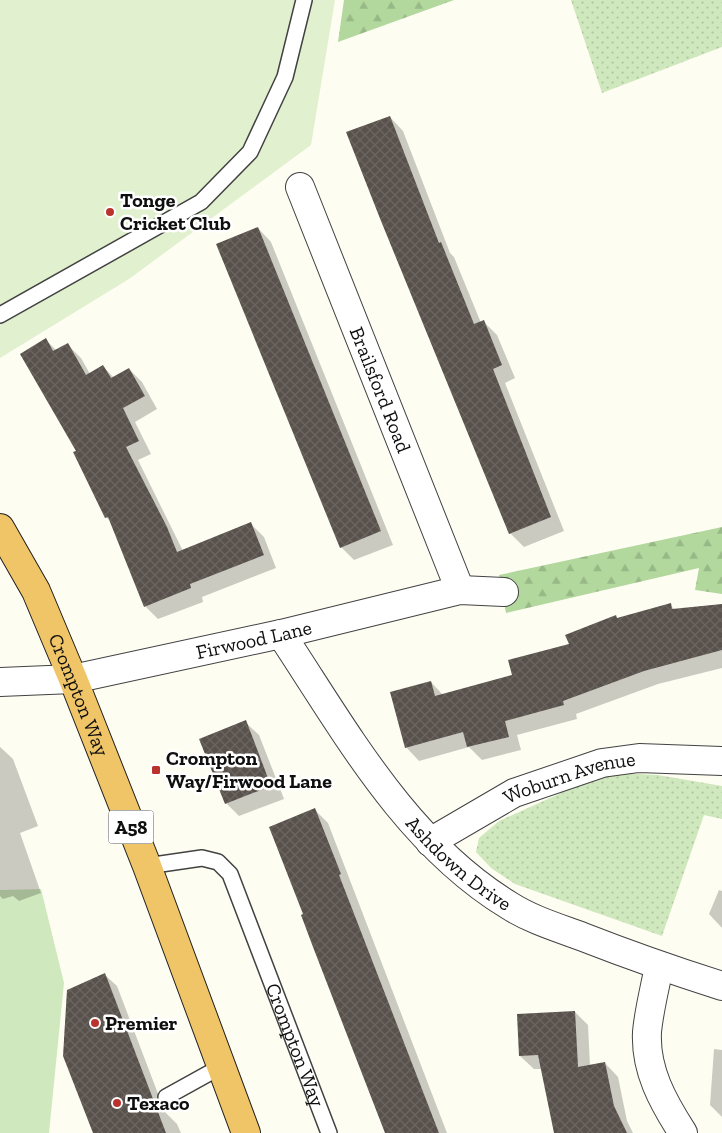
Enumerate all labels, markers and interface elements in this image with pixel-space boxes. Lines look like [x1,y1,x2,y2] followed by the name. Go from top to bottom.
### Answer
[120,188,231,235] place label: Tonge Cricket Club
[104,206,116,218] marker: Tonge Cricket Club
[345,323,416,456] street label: Brailsford Road
[194,615,314,664] street label: Firwood Lane
[43,630,115,760] street label: Crompton Way
[166,746,332,793] place label: Crompton Way/Firwood Lane
[499,747,637,809] street label: Woburn Avenue
[150,764,162,776] marker: Crompton Way/Firwood Lane
[108,810,154,844] road number: A58
[401,811,516,916] street label: Ashdown Drive
[261,980,330,1111] street label: Crompton Way
[105,1011,178,1035] place label: Premier
[89,1017,101,1029] marker: Premier
[127,1091,190,1115] place label: Texaco
[111,1097,123,1109] marker: Texaco

